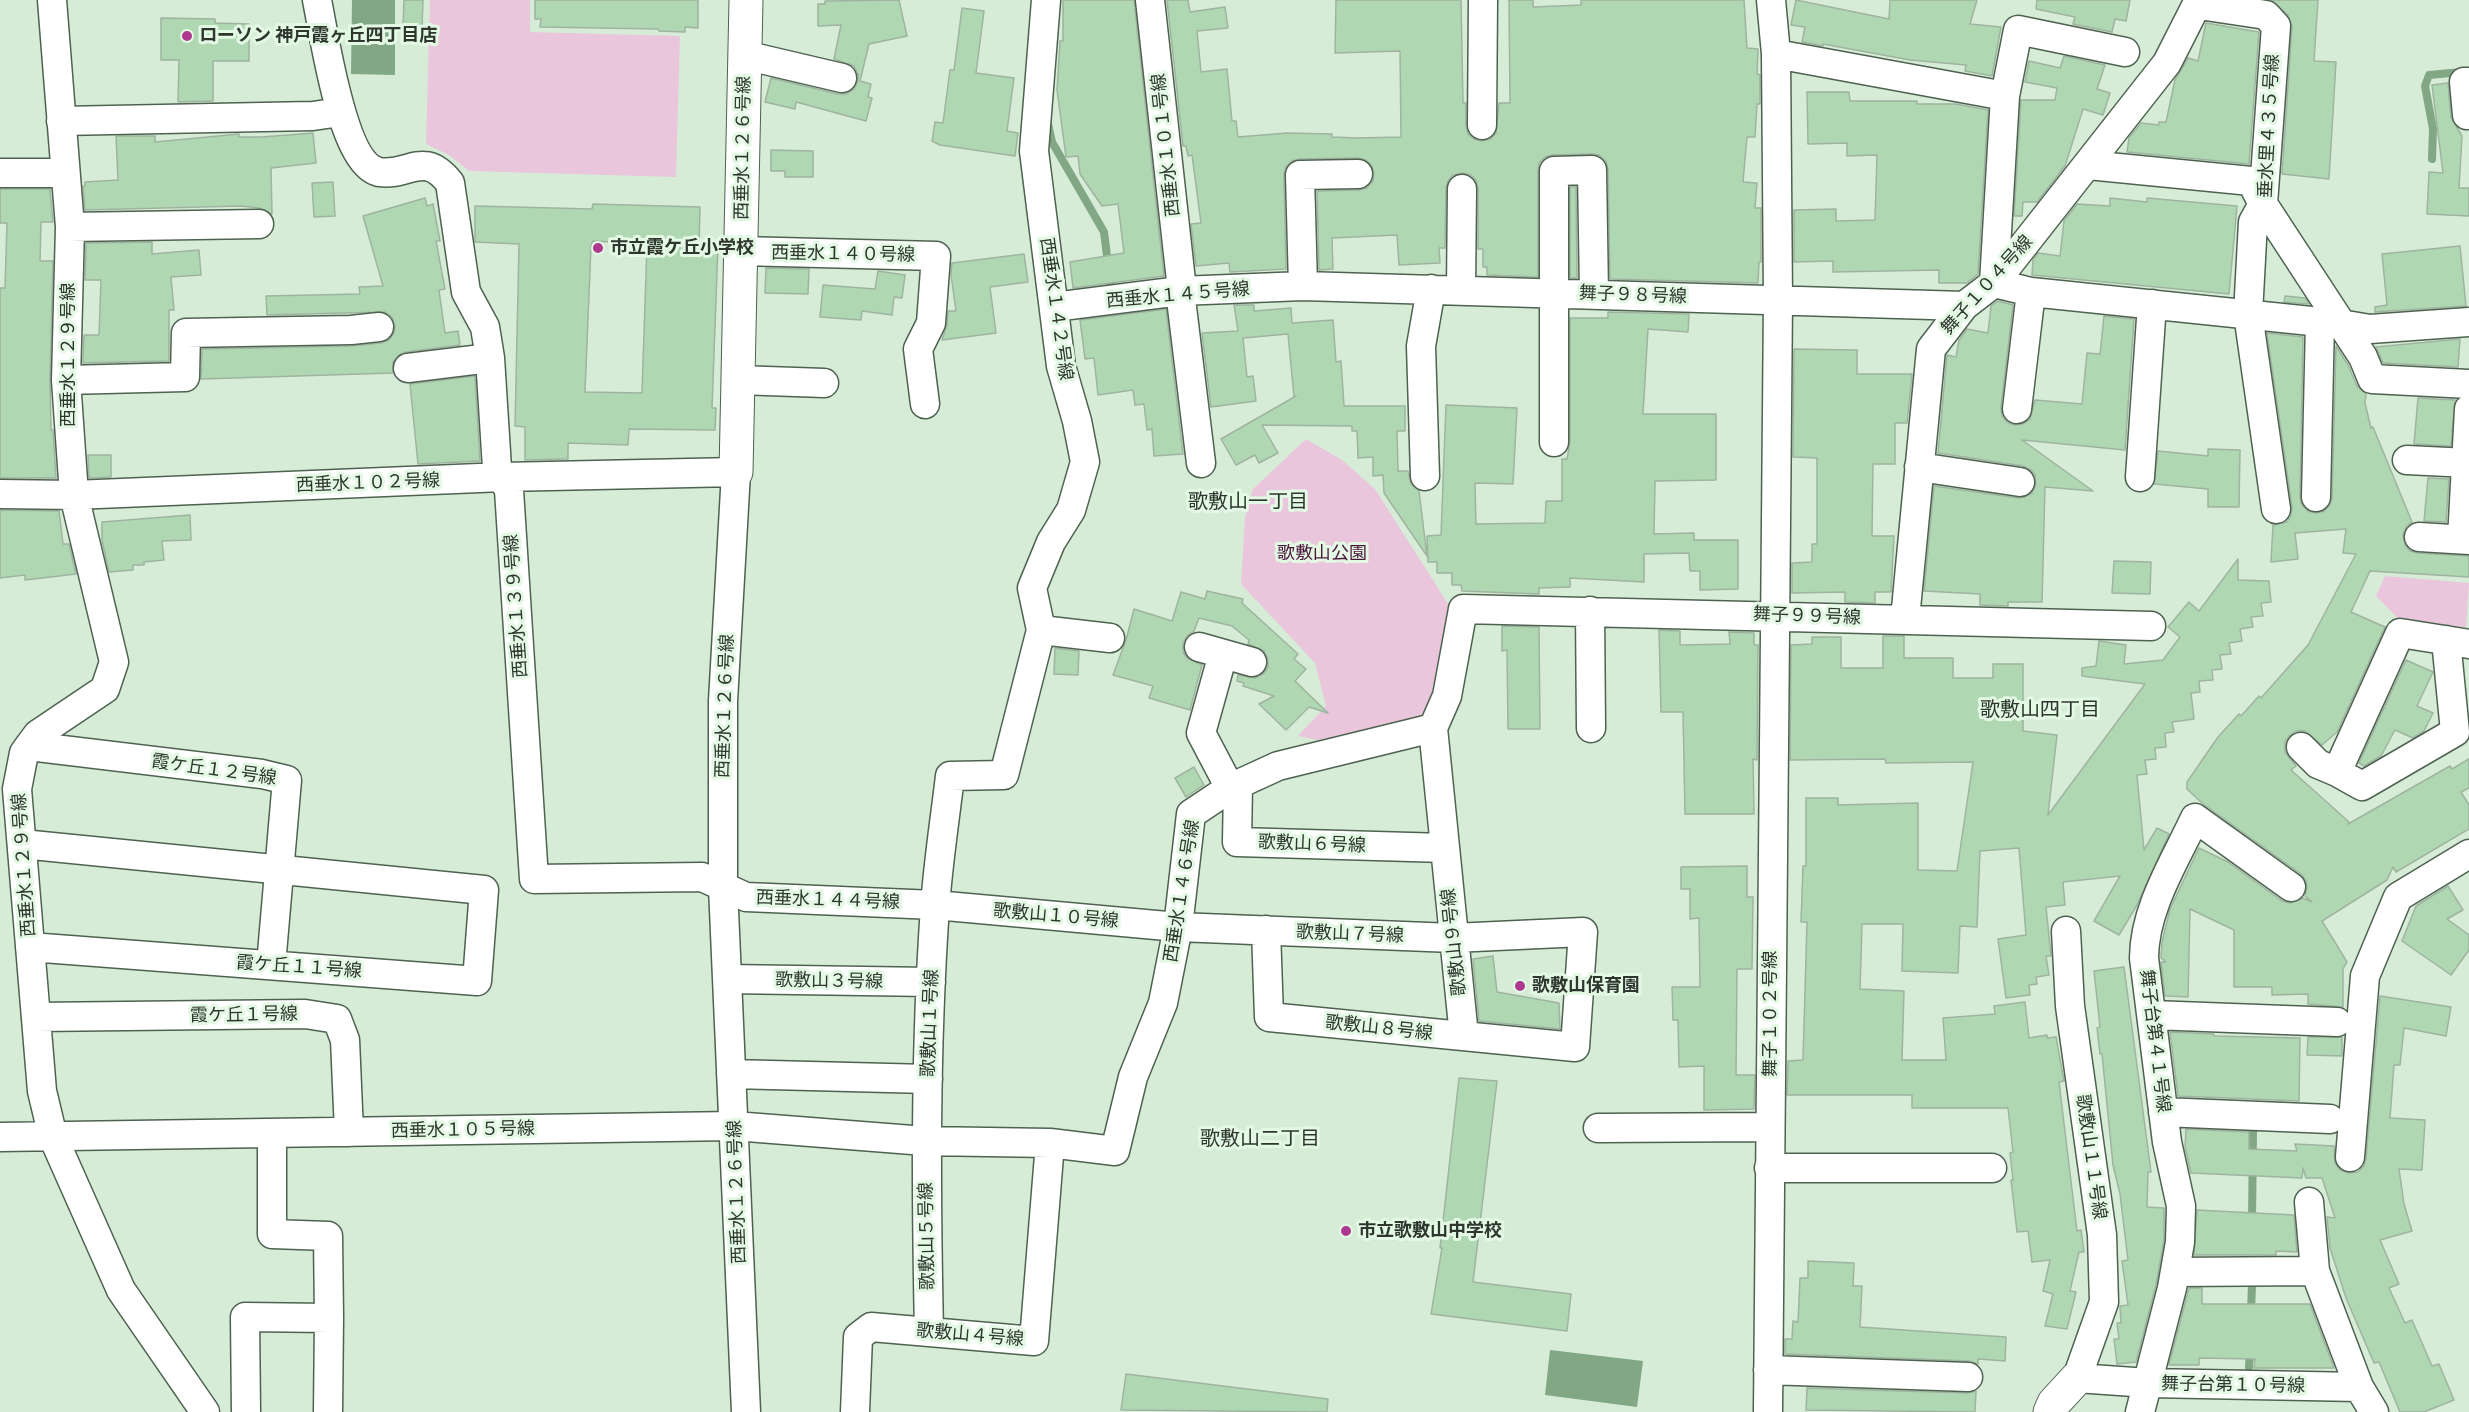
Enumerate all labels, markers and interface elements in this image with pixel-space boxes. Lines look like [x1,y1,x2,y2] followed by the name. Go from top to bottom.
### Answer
[199,25,437,47] place label: ローソン 神戸霞ヶ丘四丁目店
[180,29,194,43] marker: ローソン 神戸霞ヶ丘四丁目店
[2254,54,2284,198] street label: 垂水里４３５号線
[1148,72,1184,218] street label: 西垂水１０１号線
[731,76,755,220] street label: 西垂水１２６号線
[1937,231,2037,339] street label: 舞子１０４号線
[1035,236,1077,382] street label: 西垂水１４２号線
[610,237,754,259] place label: 市立霞ケ丘小学校
[591,241,605,255] marker: 市立霞ケ丘小学校
[771,242,915,266] street label: 西垂水１４０号線
[1105,278,1251,312] street label: 西垂水１４５号線
[1579,282,1687,308] street label: 舞子９８号線
[58,283,80,427] street label: 西垂水１２９号線
[296,470,440,496] street label: 西垂水１０２号線
[1188,490,1308,514] district label: 歌敷山一丁目
[500,533,532,679] street label: 西垂水１３９号線
[1277,543,1367,565] park label: 歌敷山公園
[1753,603,1861,629] street label: 舞子９９号線
[712,634,738,778] street label: 西垂水１２６号線
[1980,698,2100,722] district label: 歌敷山四丁目
[150,751,278,789] street label: 霞ケ丘１２号線
[8,792,40,938] street label: 西垂水１２９号線
[1160,818,1204,964] street label: 西垂水１４６号線
[1258,831,1366,857] street label: 歌敷山６号線
[756,887,900,913] street label: 西垂水１４４号線
[1438,887,1470,997] street label: 歌敷山９号線
[992,900,1120,932] street label: 歌敷山１０号線
[1296,921,1404,947] street label: 歌敷山７号線
[1760,951,1782,1077] street label: 舞子１０２号線
[235,952,363,982] street label: 霞ケ丘１１号線
[2136,968,2174,1114] street label: 舞子台第４１号線
[775,969,883,993] street label: 歌敷山３号線
[917,969,943,1077] street label: 歌敷山１号線
[1532,975,1640,997] place label: 歌敷山保育園
[1513,979,1527,993] marker: 歌敷山保育園
[190,1003,298,1027] street label: 霞ケ丘１号線
[1324,1012,1434,1044] street label: 歌敷山８号線
[2072,1093,2110,1221] street label: 歌敷山１１号線
[391,1118,535,1142] street label: 西垂水１０５号線
[724,1120,750,1264] street label: 西垂水１２６号線
[1200,1127,1320,1151] district label: 歌敷山二丁目
[915,1182,939,1290] street label: 歌敷山５号線
[1358,1220,1502,1242] place label: 市立歌敷山中学校
[1339,1224,1353,1238] marker: 市立歌敷山中学校
[915,1320,1025,1350] street label: 歌敷山４号線
[2161,1373,2305,1397] street label: 舞子台第１０号線

